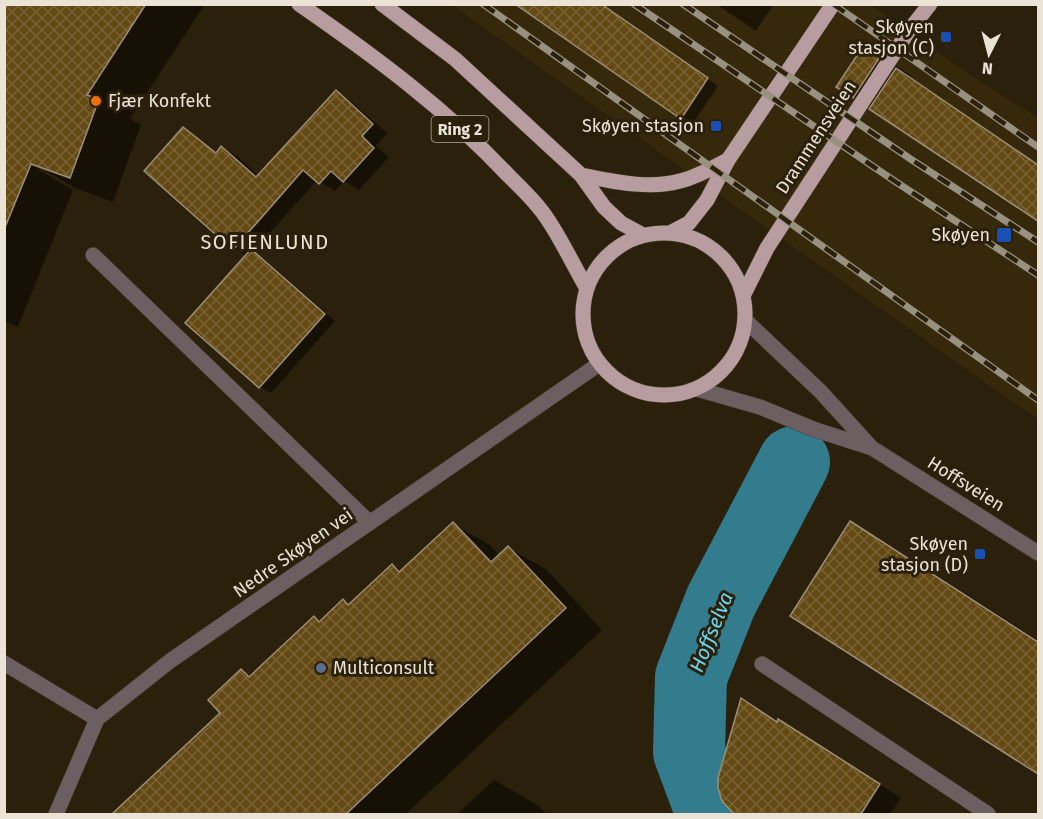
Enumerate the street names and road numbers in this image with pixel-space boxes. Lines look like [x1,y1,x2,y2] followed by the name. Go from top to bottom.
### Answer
[771,76,861,198] street label: Drammensveien
[432,116,488,142] road number: Ring 2
[923,452,1009,516] street label: Hoffsveien
[229,504,357,602] street label: Nedre Skøyen vei

